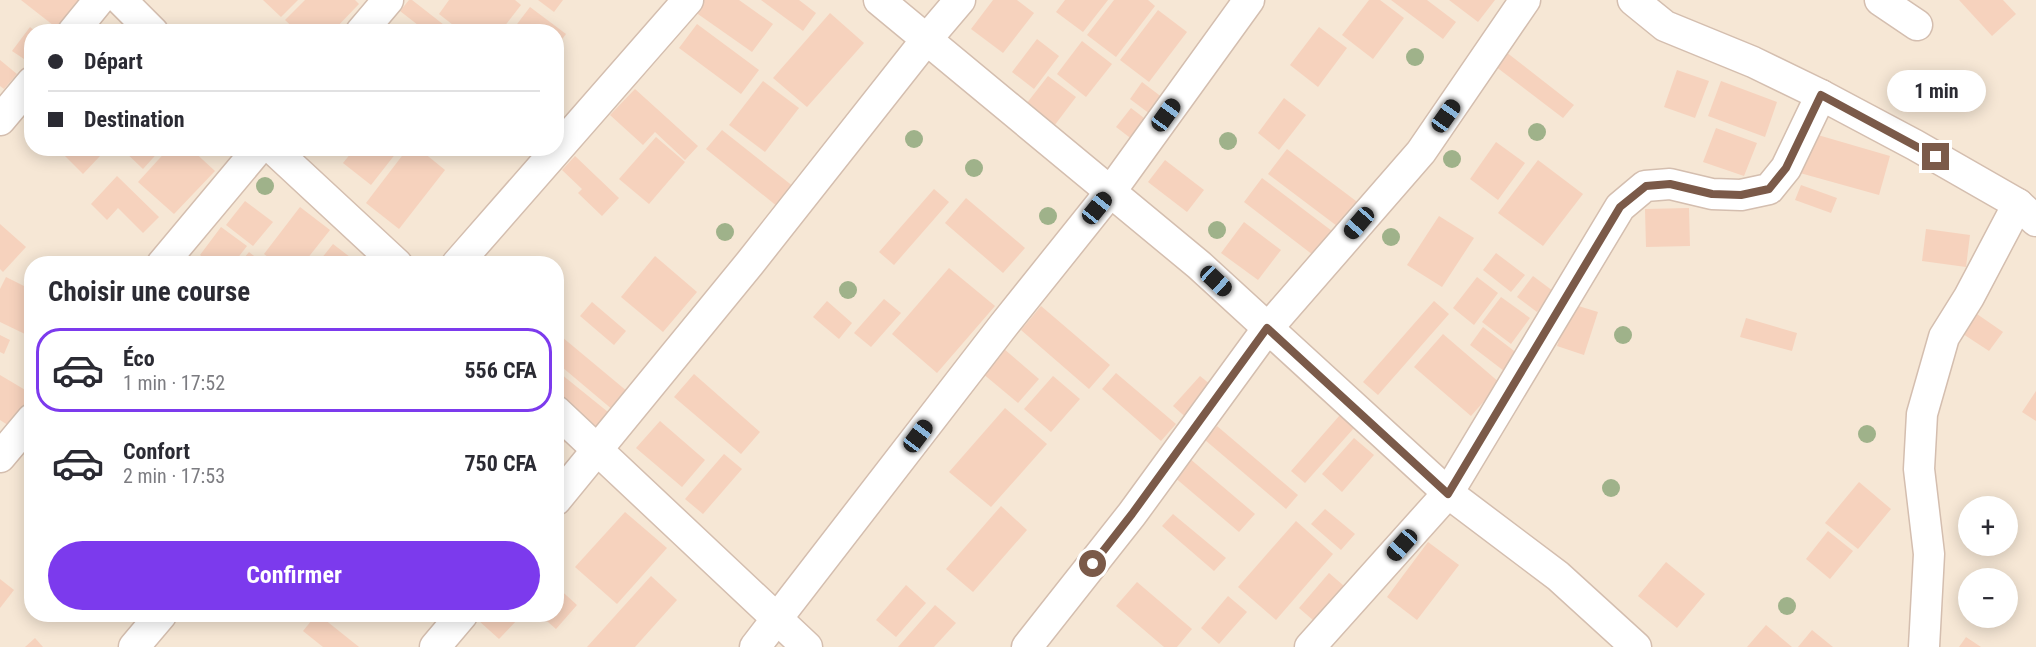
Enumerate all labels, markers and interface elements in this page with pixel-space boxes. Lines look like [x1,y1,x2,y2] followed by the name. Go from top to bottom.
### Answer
[84,49,143,74] text: Départ
[1886,70,1986,112] callout: 1 min
[1914,79,1959,103] text: 1 min
[1148,95,1184,135] car
[1428,96,1464,136] car
[84,107,185,132] text: Destination
[1922,143,1949,170] route end
[1079,188,1115,228] car
[1340,204,1378,242] car
[1197,262,1235,300] car
[48,276,250,308] text: Choisir une course
[51,343,105,397] icon: car
[123,346,155,371] text: Éco
[464,358,537,383] text: 556 CFA
[123,371,225,395] text: 1 min · 17:52
[900,416,936,456] car
[51,436,105,490] icon: car
[123,439,190,464] text: Confort
[464,451,537,476] text: 750 CFA
[123,464,225,488] text: 2 min · 17:53
[1958,496,2018,628] map controls
[1958,496,2018,556] button: +
[1383,526,1421,564] car
[48,541,540,610] button: Confirmer
[1079,550,1106,577] route start
[1958,568,2018,628] button: −

